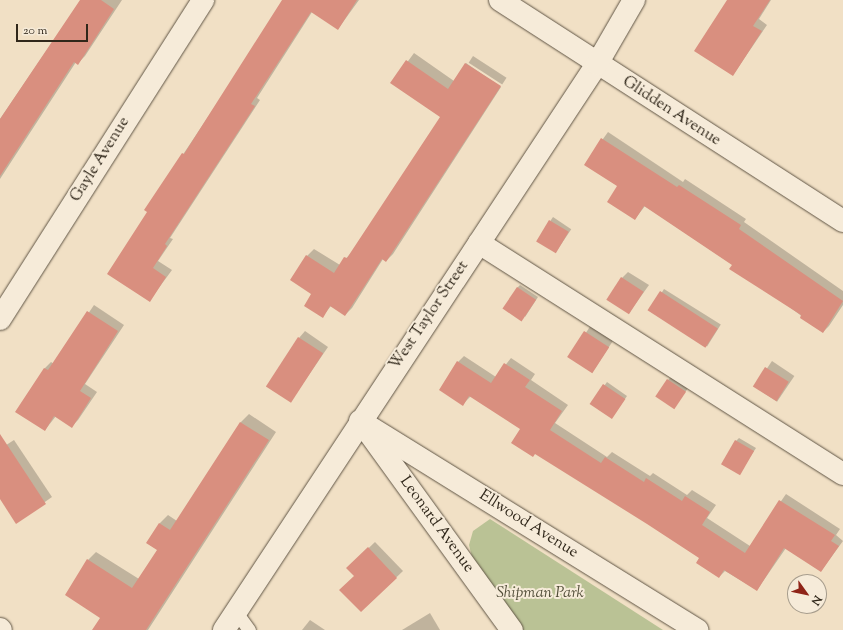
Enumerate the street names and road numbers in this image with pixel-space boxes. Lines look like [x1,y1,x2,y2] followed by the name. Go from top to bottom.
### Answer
[618,73,724,151] street label: Glidden Avenue
[67,114,135,206] street label: Gayle Avenue
[386,258,474,374] street label: West Taylor Street
[395,473,477,577] street label: Leonard Avenue
[475,487,581,563] street label: Ellwood Avenue

